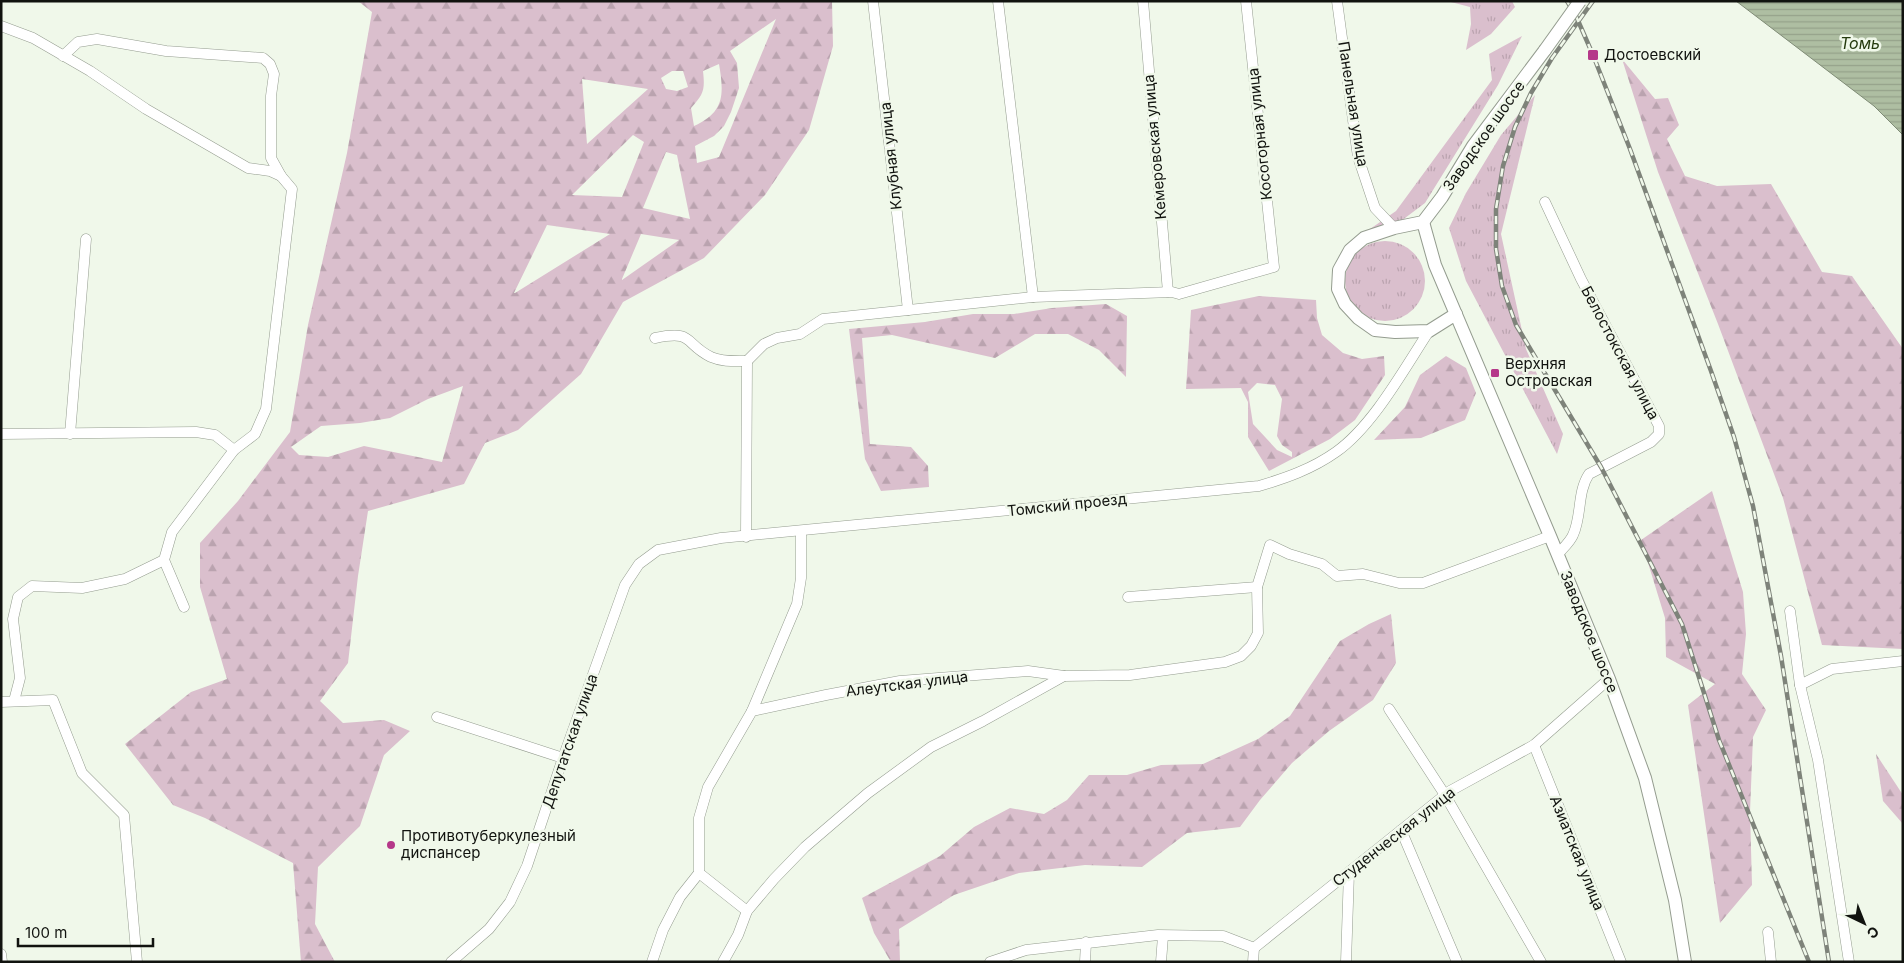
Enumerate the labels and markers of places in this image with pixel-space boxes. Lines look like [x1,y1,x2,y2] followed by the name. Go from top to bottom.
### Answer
[1604,45,1701,64] place label: Достоевский
[1586,48,1600,62] marker: Достоевский
[1505,354,1592,390] place label: Верхняя Островская
[1489,367,1501,379] marker: Верхняя Островская
[401,826,576,862] place label: Противотуберкулезный диспансер
[385,839,397,851] marker: Противотуберкулезный диспансер

